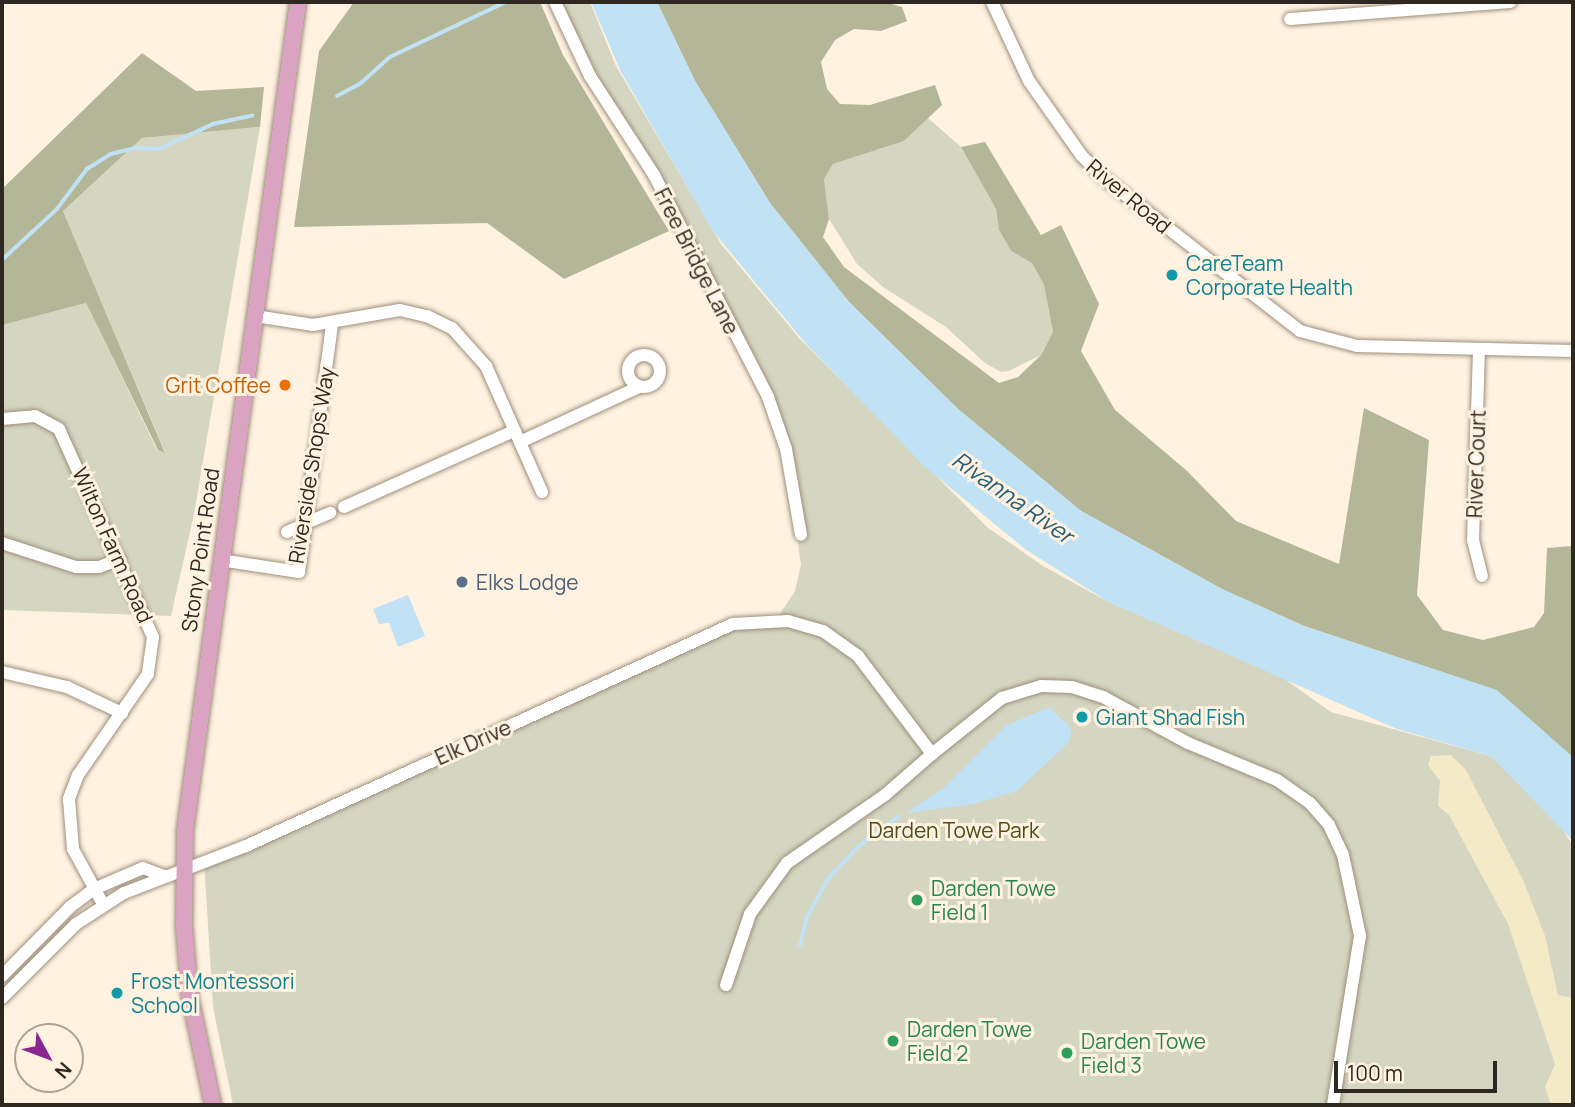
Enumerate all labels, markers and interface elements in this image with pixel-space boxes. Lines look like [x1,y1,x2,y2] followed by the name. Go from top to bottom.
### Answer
[1082,153,1176,239] street label: River Road
[649,184,745,338] street label: Free Bridge Lane
[1186,250,1353,300] place label: CareTeam Corporate Health
[1164,267,1180,283] marker: CareTeam Corporate Health
[283,365,339,565] street label: Riverside Shops Way
[166,372,271,398] place label: Grit Coffee
[277,377,293,393] marker: Grit Coffee
[1462,409,1490,519] street label: River Court
[947,445,1079,549] water label: Rivanna River
[67,463,159,627] street label: Wilton Farm Road
[176,466,224,634] street label: Stony Point Road
[476,569,579,595] place label: Elks Lodge
[454,574,470,590] marker: Elks Lodge
[1096,704,1245,730] place label: Giant Shad Fish
[1074,709,1090,725] marker: Giant Shad Fish
[431,714,515,770] street label: Elk Drive
[868,817,1040,843] park label: Darden Towe Park
[931,875,1056,925] place label: Darden Towe Field 1
[909,892,925,908] marker: Darden Towe Field 1
[131,968,295,1018] place label: Frost Montessori School
[109,985,125,1001] marker: Frost Montessori School
[907,1016,1032,1066] place label: Darden Towe Field 2
[14,1023,84,1093] north arrow
[1081,1028,1206,1078] place label: Darden Towe Field 3
[885,1033,901,1049] marker: Darden Towe Field 2
[1059,1045,1075,1061] marker: Darden Towe Field 3
[1337,1048,1500,1092] scale bar
[49,1057,78,1084] text: N
[1347,1059,1403,1087] text: 100 m

